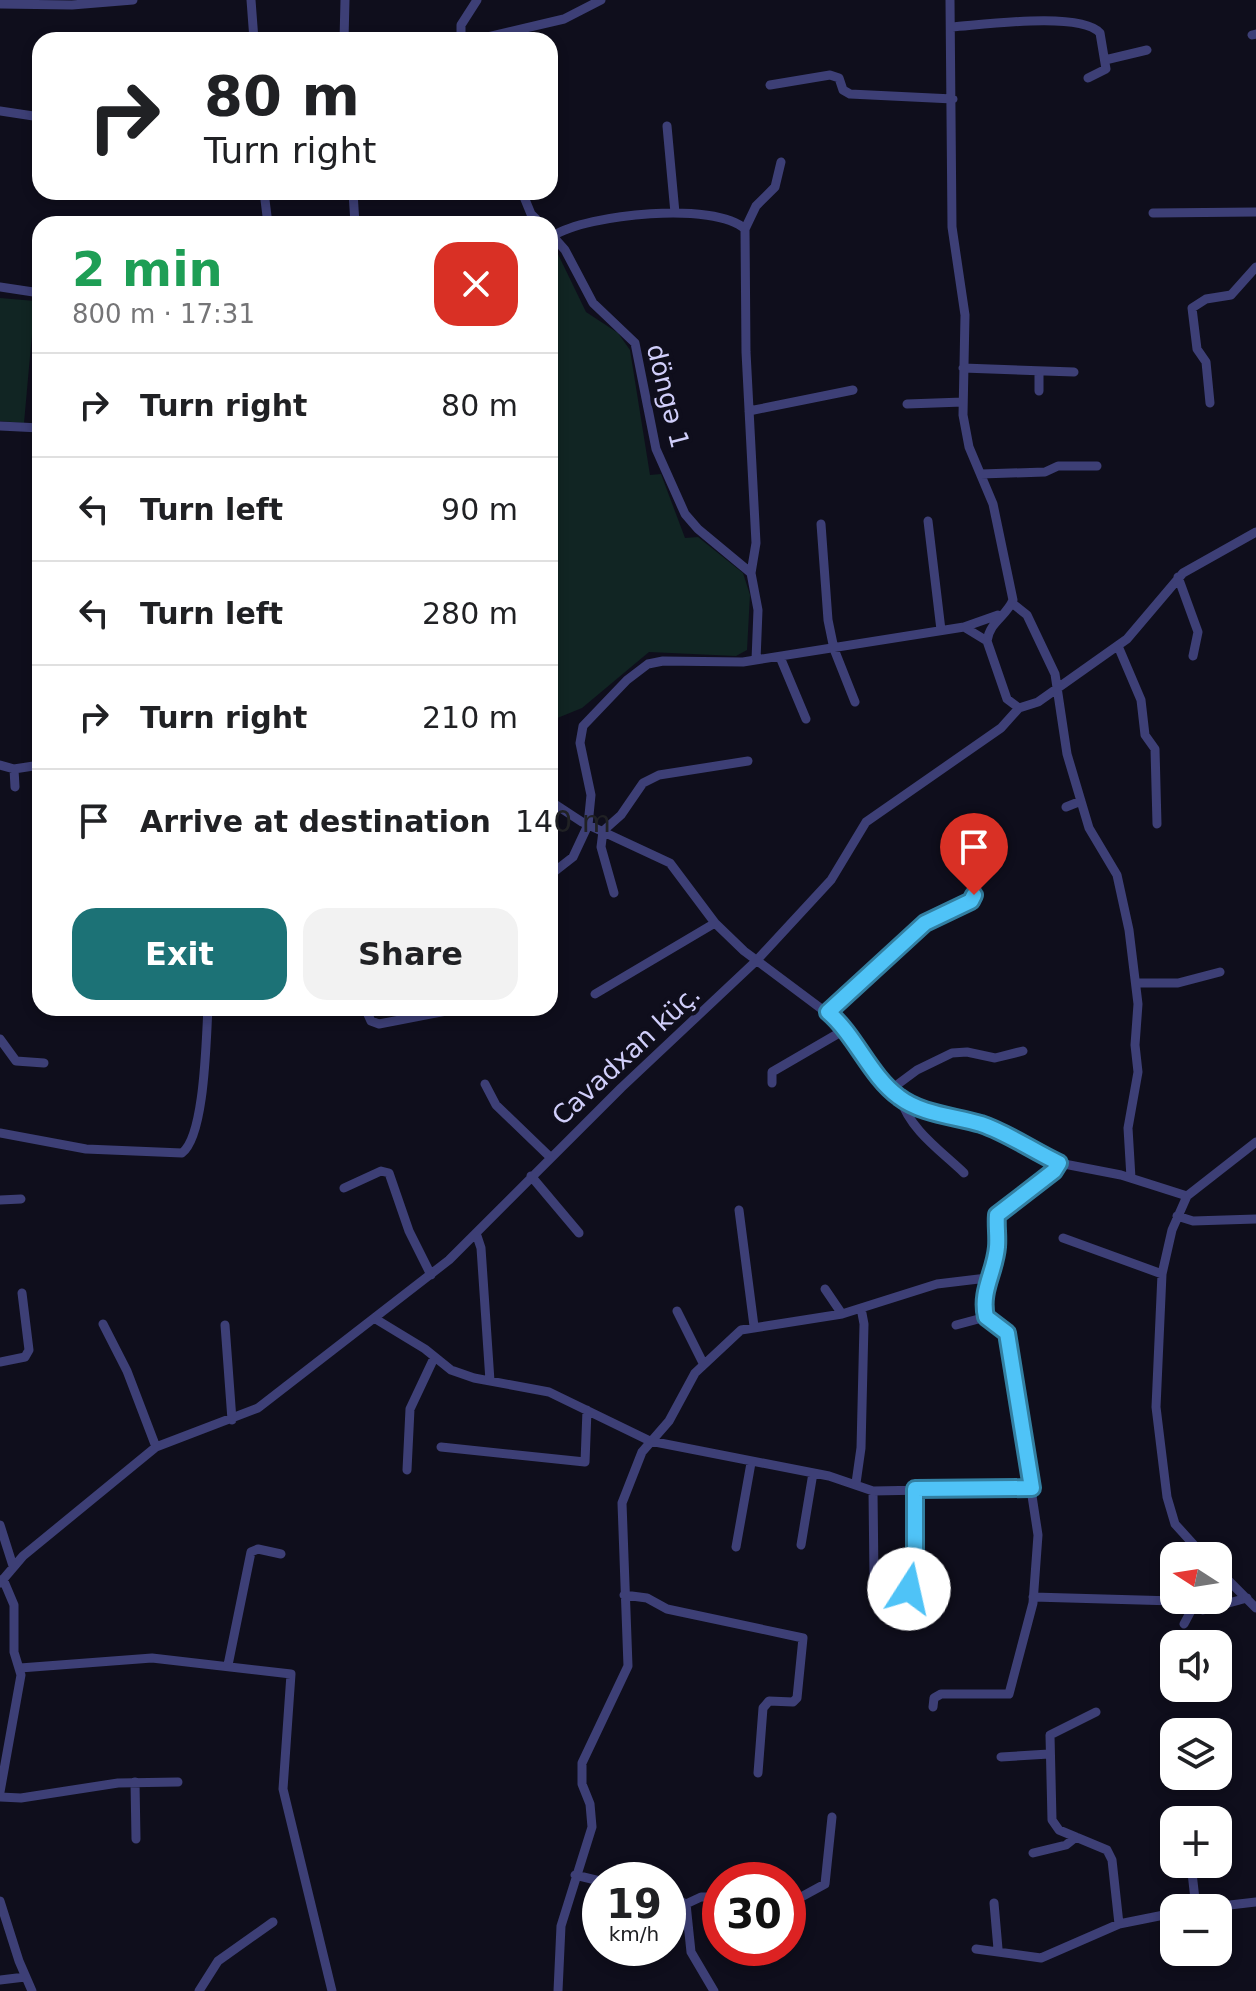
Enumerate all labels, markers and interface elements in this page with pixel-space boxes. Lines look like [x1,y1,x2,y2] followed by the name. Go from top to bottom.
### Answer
[204,63,360,128] text: 80 m
[72,64,176,168] icon: right
[204,130,376,171] text: Turn right
[72,241,223,297] text: 2 min
[434,242,518,326] button: close
[72,299,255,329] text: 800 m · 17:31
[641,341,695,451] street label: döngə 1
[72,383,116,427] icon: right
[140,388,307,423] text: Turn right
[441,388,518,423] text: 80 m
[72,487,116,531] icon: left
[140,492,283,527] text: Turn left
[441,492,518,527] text: 90 m
[72,591,116,635] icon: left
[140,596,283,631] text: Turn left
[422,596,518,631] text: 280 m
[72,695,116,739] icon: right
[140,700,307,735] text: Turn right
[422,700,518,735] text: 210 m
[72,799,116,843] icon: arrive
[140,804,491,839] text: Arrive at destination
[515,804,611,839] text: 140 m
[940,813,1008,895] pin
[952,825,996,869] icon: arrive
[72,908,287,1000] button: Exit
[303,908,518,1000] button: Share
[546,979,706,1131] street label: Cavadxan küç.
[1160,1542,1232,1614] north arrow
[1160,1542,1232,1966] map controls
[867,1547,951,1631] position arrow
[1160,1630,1232,1702] button: sound
[1160,1718,1232,1790] button: layers
[1160,1806,1232,1878] button: +
[702,1862,806,1966] speed limit sign: 30
[606,1881,662,1927] text: 19
[1160,1894,1232,1966] button: −
[609,1922,659,1946] text: km/h

